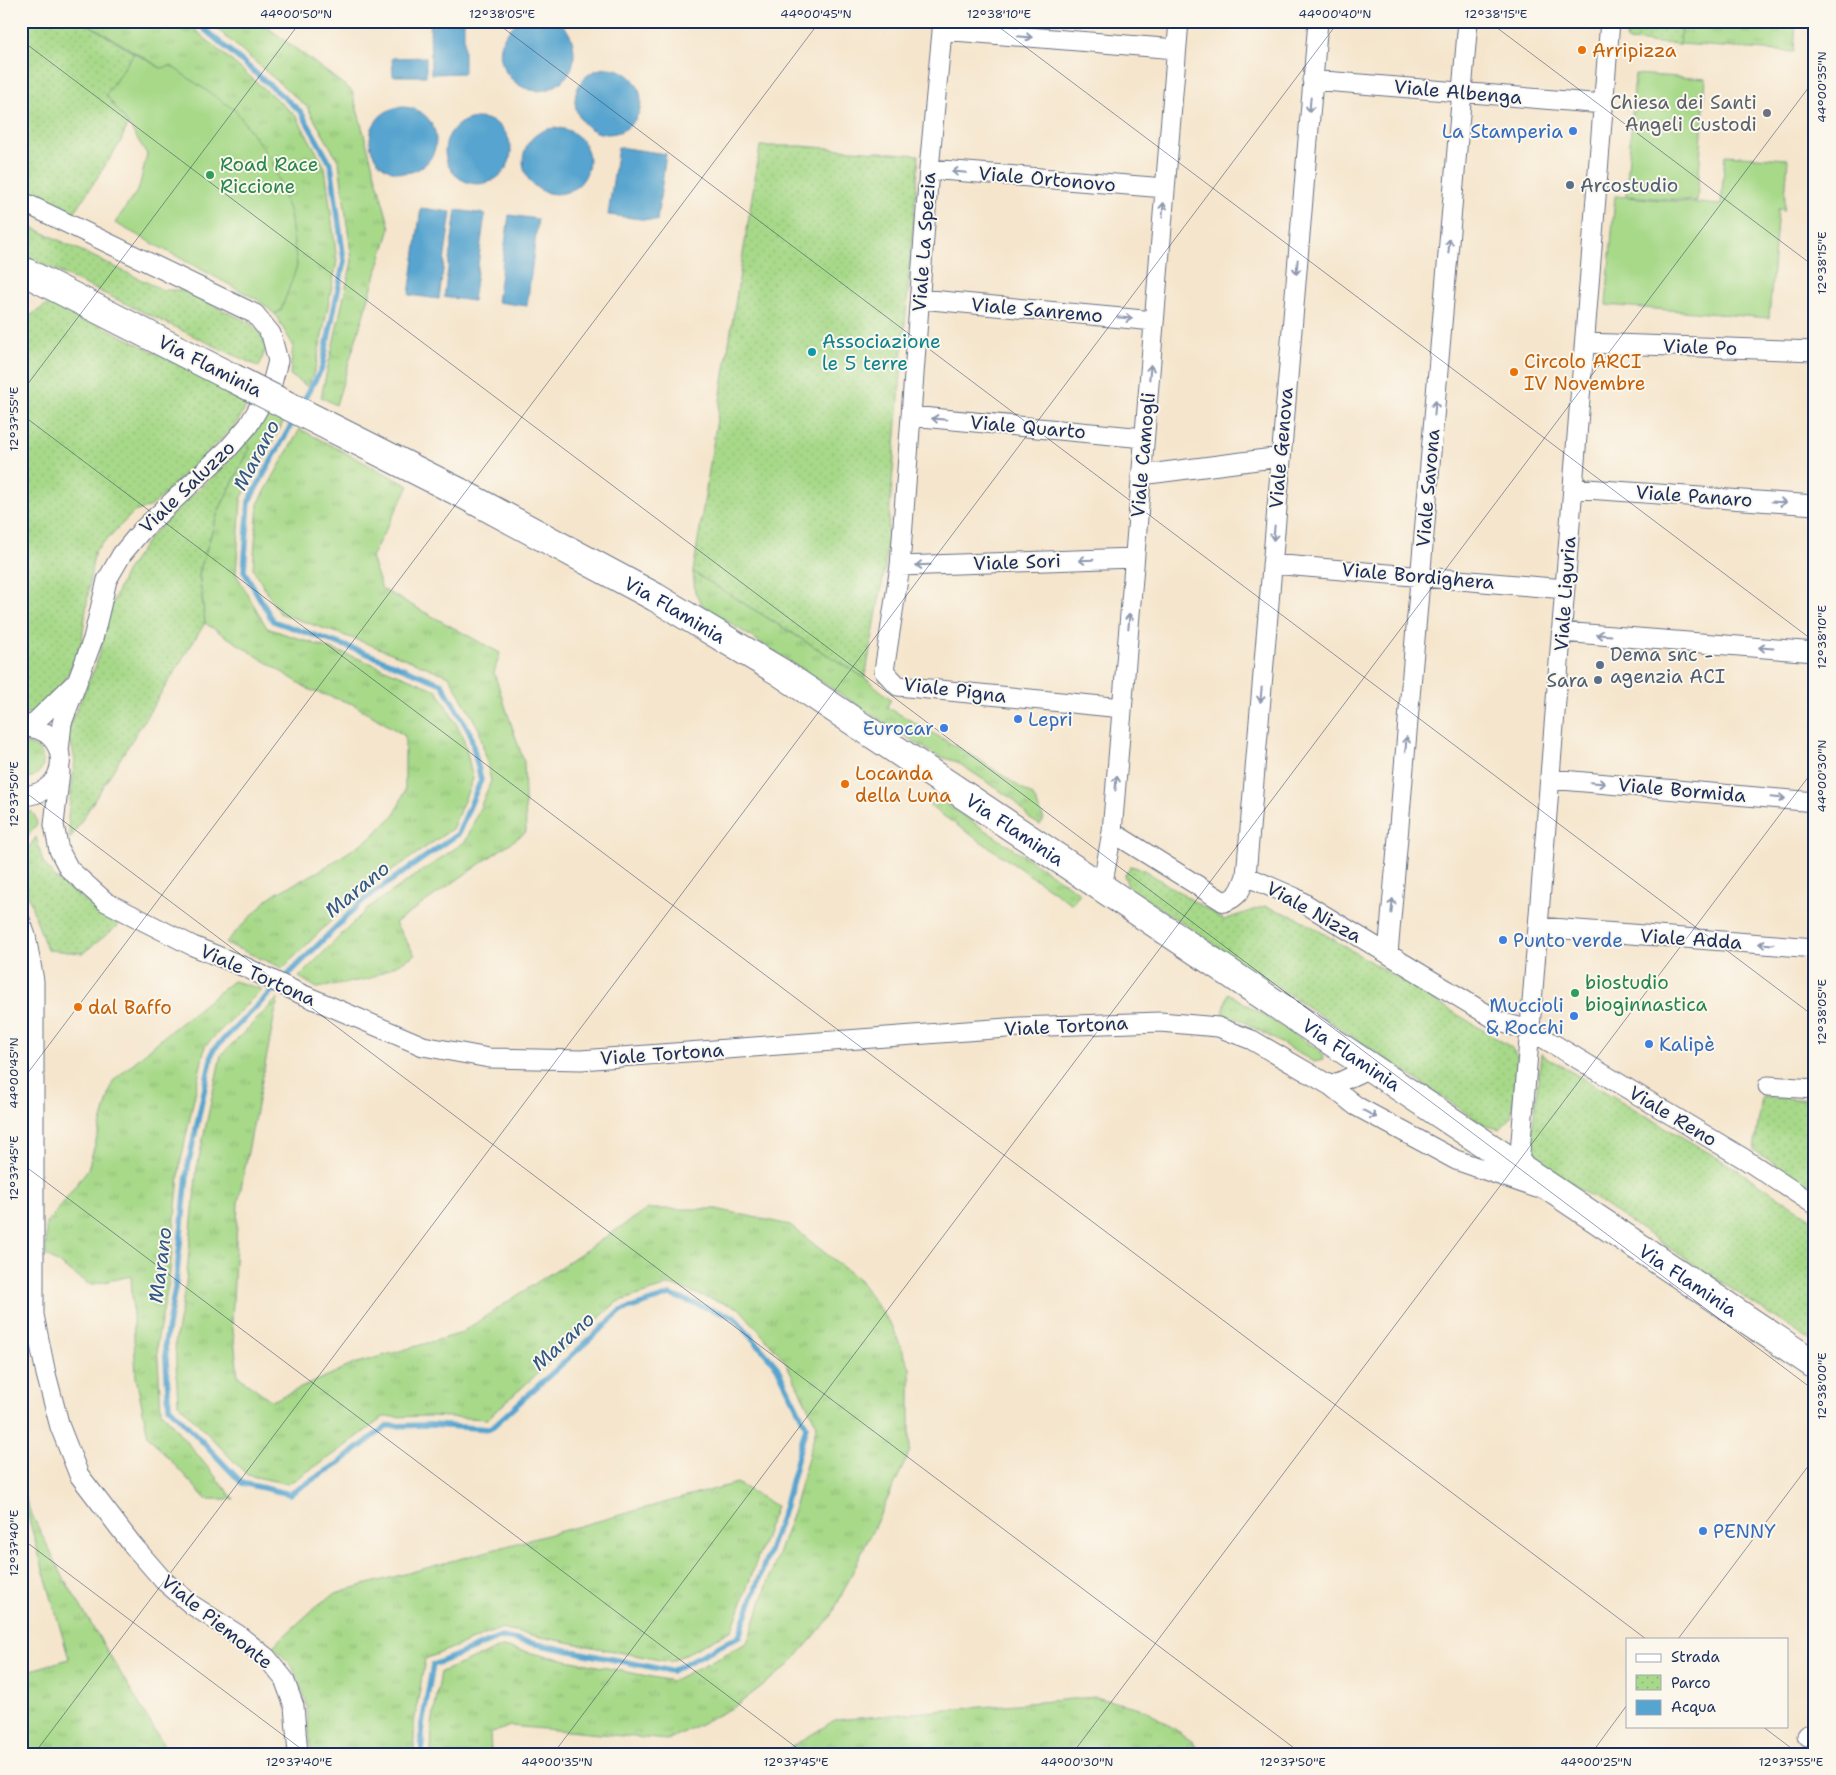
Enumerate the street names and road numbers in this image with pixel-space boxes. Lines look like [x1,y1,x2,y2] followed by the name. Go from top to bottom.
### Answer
[1393,74,1523,110] street label: Viale Albenga
[977,161,1117,197] street label: Viale Ortonovo
[907,171,941,313] street label: Viale La Spezia
[970,292,1104,328] street label: Viale Sanremo
[154,329,266,403] street label: Via Flaminia
[1662,333,1738,361] street label: Viale Po
[1263,386,1299,510] street label: Viale Genova
[1125,391,1161,519] street label: Viale Camogli
[969,409,1087,445] street label: Viale Quarto
[1410,428,1446,548] street label: Viale Savona
[134,435,240,539] street label: Viale Saluzzo
[1635,479,1753,513] street label: Viale Panaro
[1549,536,1581,652] street label: Viale Liguria
[973,548,1061,576] street label: Viale Sori
[1341,557,1496,595] street label: Viale Bordighera
[620,570,731,649] street label: Via Flaminia
[902,671,1008,709] street label: Viale Pigna
[1617,772,1747,808] street label: Viale Bormida
[961,787,1069,872] street label: Via Flaminia
[1262,876,1366,949] street label: Viale Nizza
[1639,923,1743,955] street label: Viale Adda
[196,938,320,1012] street label: Viale Tortona
[1003,1010,1129,1042] street label: Viale Tortona
[1297,1013,1406,1097] street label: Via Flaminia
[599,1037,725,1071] street label: Viale Tortona
[1624,1080,1722,1152] street label: Viale Reno
[1634,1238,1742,1322] street label: Via Flaminia
[156,1569,278,1675] street label: Viale Piemonte

